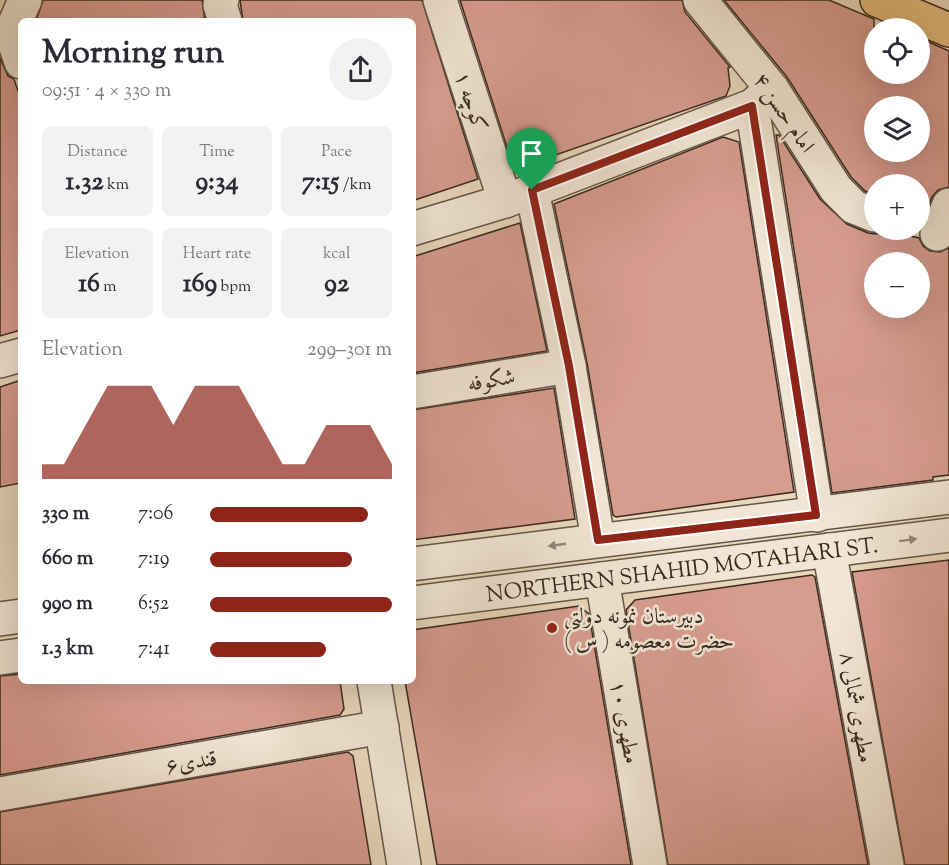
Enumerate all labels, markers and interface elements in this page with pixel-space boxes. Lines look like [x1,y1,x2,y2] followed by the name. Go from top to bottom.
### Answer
[864,18,930,318] map controls
[864,18,930,84] button: locate
[42,30,224,78] text: Morning run
[329,38,392,101] button: share
[743,67,821,161] street label: امام حسن ۴
[444,68,494,136] street label: کوچه ۱
[42,77,171,106] text: 09:51 · 4 × 330 m
[864,96,930,162] button: layers
[506,128,557,190] pin
[515,137,548,170] icon: arrive
[67,141,128,164] text: Distance
[199,141,235,164] text: Time
[321,141,352,164] text: Pace
[66,164,104,201] text: 1.32
[195,164,239,201] text: 9:34
[302,164,339,201] text: 7:15
[104,174,129,197] text: km
[339,174,372,197] text: /km
[864,174,930,240] button: +
[65,243,130,266] text: Elevation
[183,243,251,266] text: Heart rate
[323,243,350,266] text: kcal
[864,252,930,318] button: −
[78,266,100,303] text: 16
[183,266,217,303] text: 169
[324,266,349,303] text: 92
[100,276,117,299] text: m
[217,276,251,299] text: bpm
[42,336,123,365] text: Elevation
[307,336,392,365] text: 299–301 m
[465,362,518,402] street label: شکوفه
[42,500,89,529] text: 330 m
[138,500,174,529] text: 7:06
[484,531,880,612] street label: NORTHERN SHAHID MOTAHARI ST.
[899,535,918,545] one-way arrow
[548,541,567,550] one-way arrow
[42,545,93,574] text: 660 m
[138,545,170,574] text: 7:19
[42,590,93,619] text: 990 m
[138,590,169,619] text: 6:52
[564,602,734,659] place label: دبیرستان نمونه دولتی حضرت معصومه ( س )
[545,621,559,635] marker: دبیرستان نمونه دولتی حضرت معصومه ( س )
[42,635,94,664] text: 1.3 km
[138,635,170,664] text: 7:41
[830,650,881,765] street label: مطهری شمالی ۸
[600,678,646,767] street label: مطهری ۱۰
[163,744,220,784] street label: قندی۶

